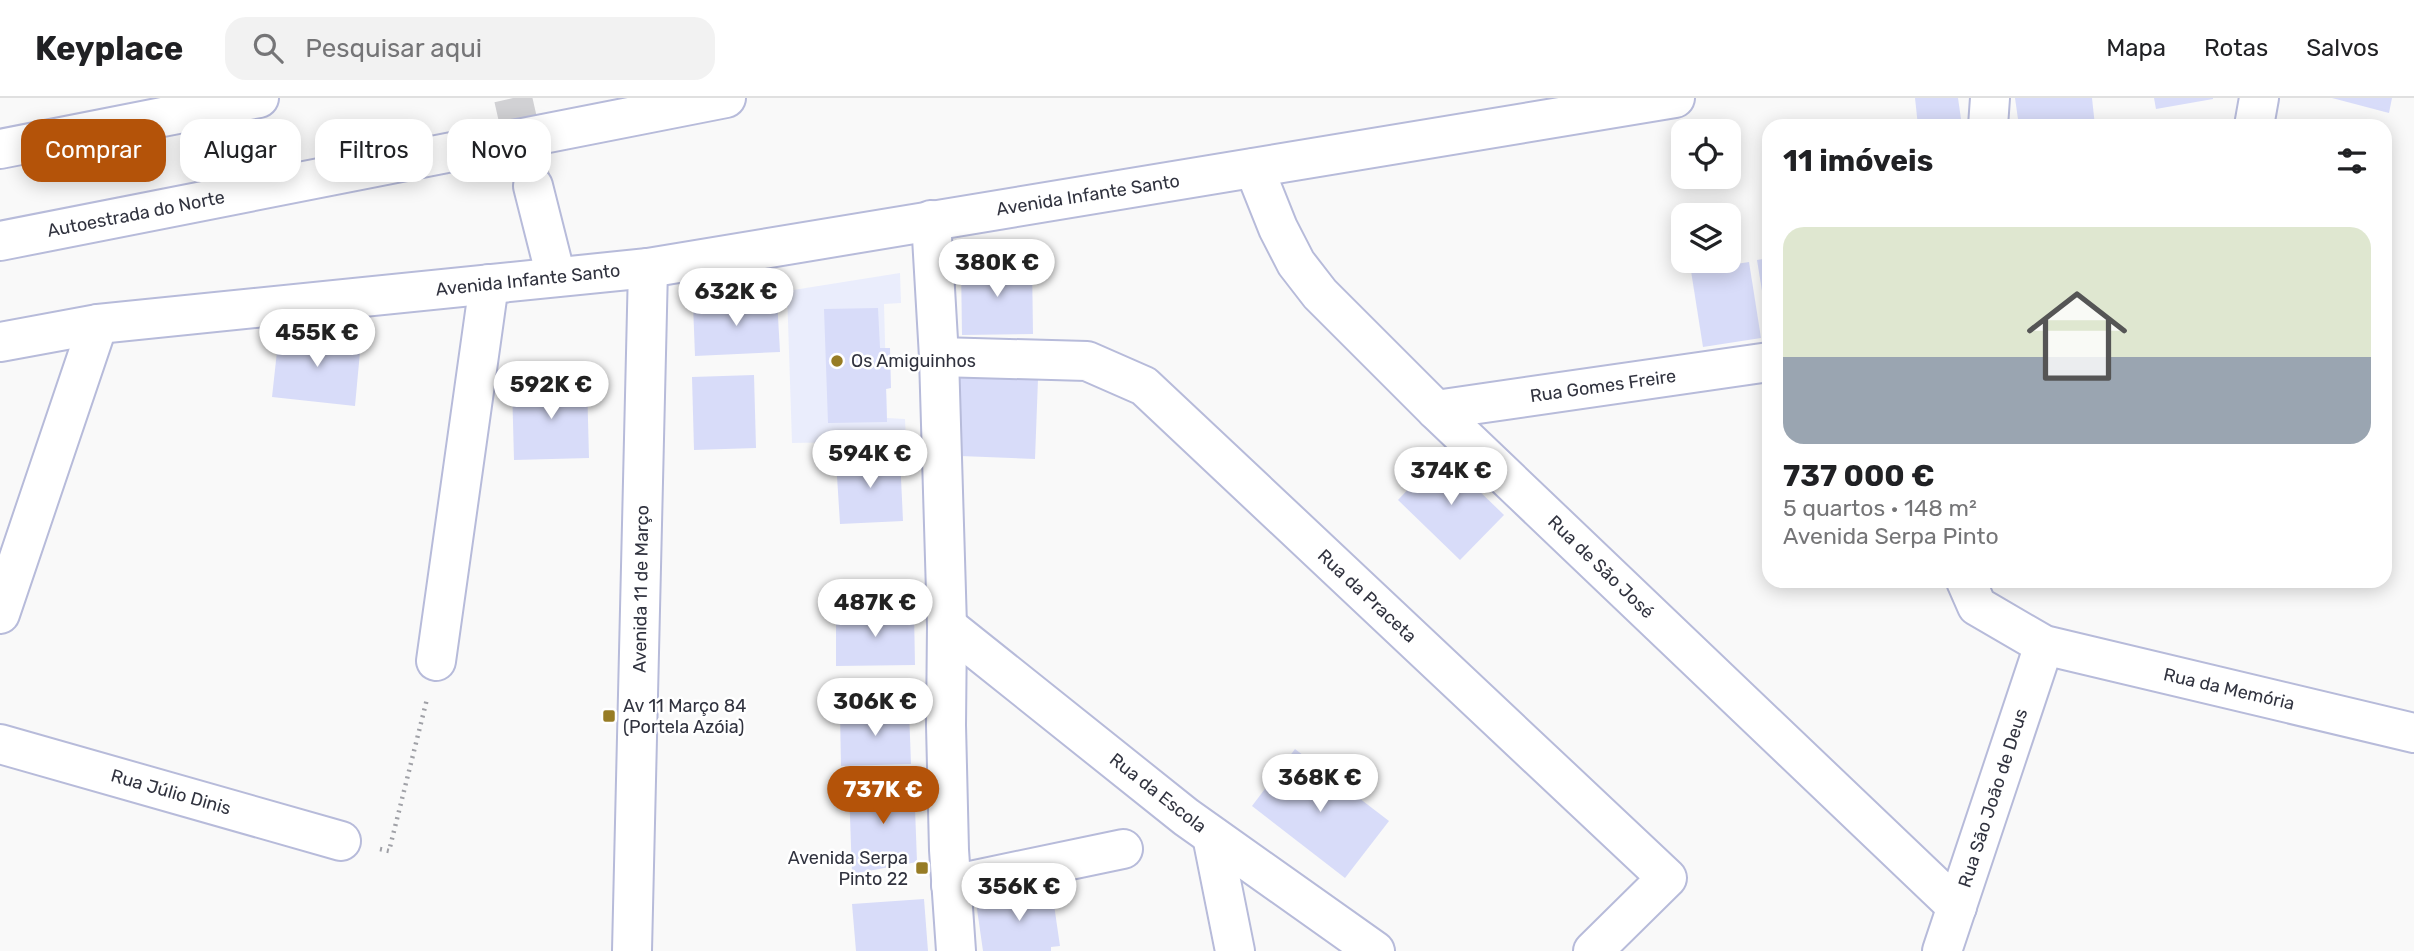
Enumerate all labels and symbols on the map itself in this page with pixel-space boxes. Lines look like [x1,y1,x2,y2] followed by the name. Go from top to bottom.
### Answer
[995,170,1181,220] street label: Avenida Infante Santo
[45,186,227,242] street label: Autoestrada do Norte
[940,240,1054,299] pin: 380K €
[435,259,621,301] street label: Avenida Infante Santo
[679,268,793,328] pin: 632K €
[260,310,374,369] pin: 455K €
[851,350,976,372] place label: Os Amiguinhos
[829,353,845,369] marker: Os Amiguinhos
[494,362,608,421] pin: 592K €
[1529,365,1677,407] street label: Rua Gomes Freire
[813,430,927,490] pin: 594K €
[1394,448,1508,507] pin: 374K €
[629,505,653,673] street label: Avenida 11 de Março
[1543,511,1659,623] street label: Rua de São José
[1313,545,1421,647] street label: Rua da Praceta
[818,580,932,639] pin: 487K €
[2161,663,2297,715] street label: Rua da Memória
[818,678,932,738] pin: 306K €
[623,695,746,738] place label: Av 11 Março 84 (Portela Azóia)
[1954,706,2032,890] street label: Rua São João de Deus
[601,708,617,724] marker: Av 11 Março 84 (Portela Azóia)
[1105,748,1211,838] street label: Rua da Escola
[1263,754,1377,814] pin: 368K €
[108,764,234,820] street label: Rua Júlio Dinis
[826,766,940,826] pin: 737K €
[788,847,908,890] place label: Avenida Serpa Pinto 22
[914,860,930,876] marker: Avenida Serpa Pinto 22
[962,864,1076,923] pin: 356K €

